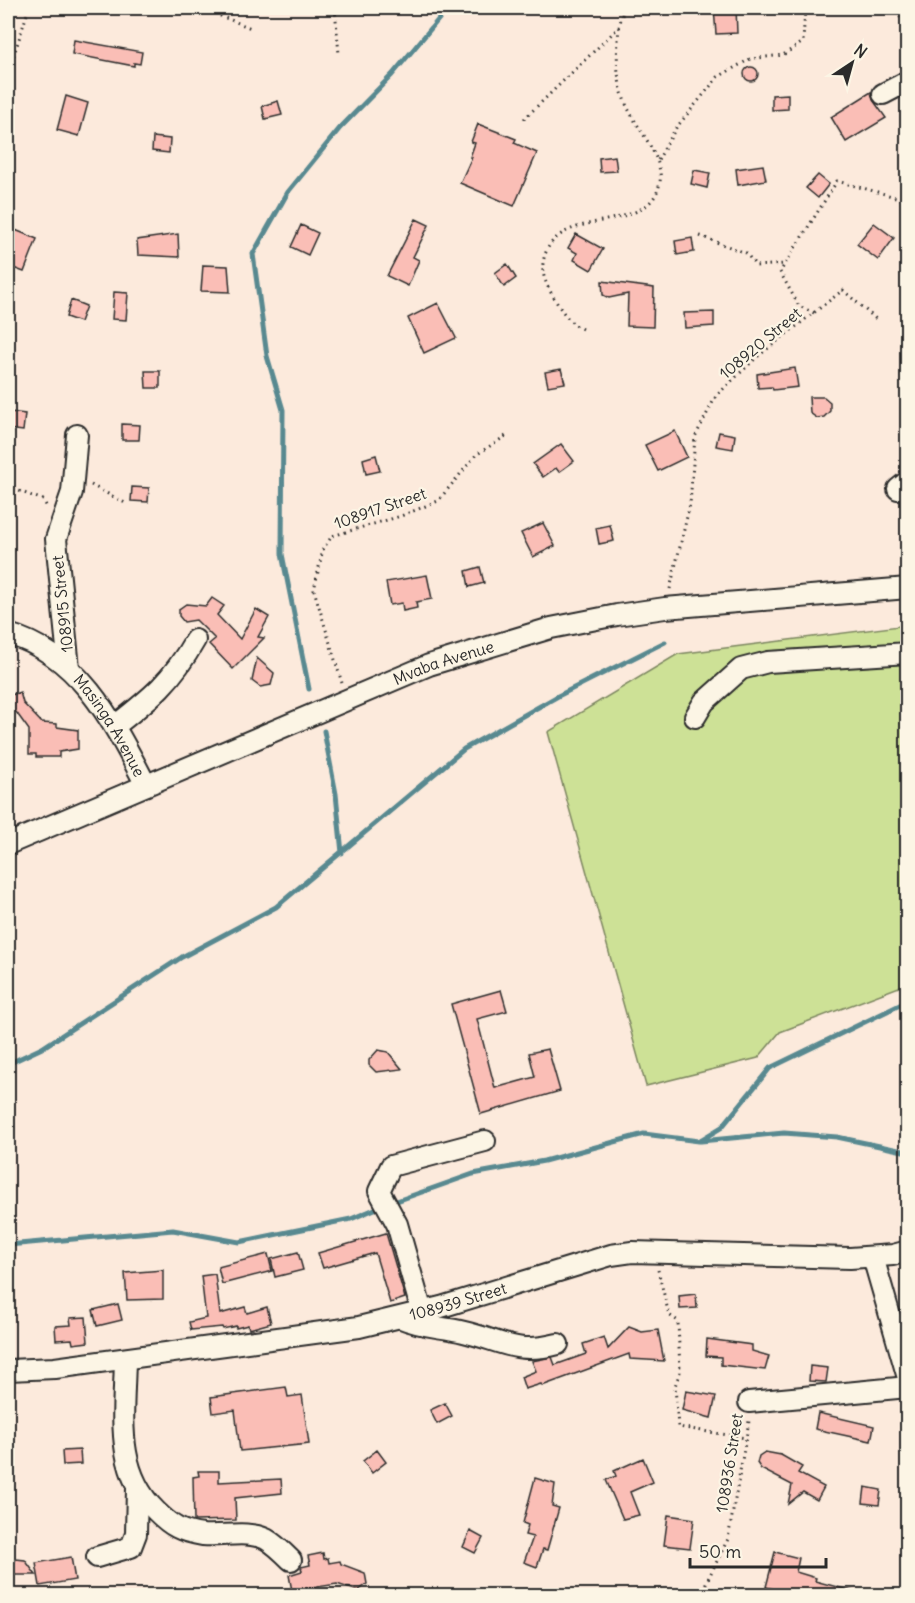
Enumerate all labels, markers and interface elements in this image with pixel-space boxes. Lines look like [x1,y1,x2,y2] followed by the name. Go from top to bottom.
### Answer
[822,33,882,93] north arrow
[850,40,871,62] text: N
[715,302,806,383] street label: 108920 Street
[331,483,429,533] street label: 108917 Street
[47,554,77,653] street label: 108915 Street
[390,636,496,689] street label: Mvaba Avenue
[70,670,150,780] street label: Masinga Avenue
[407,1277,509,1324] street label: 108939 Street
[711,1411,747,1514] street label: 108936 Street
[690,1531,826,1569] scale bar
[699,1540,741,1563] text: 50 m

